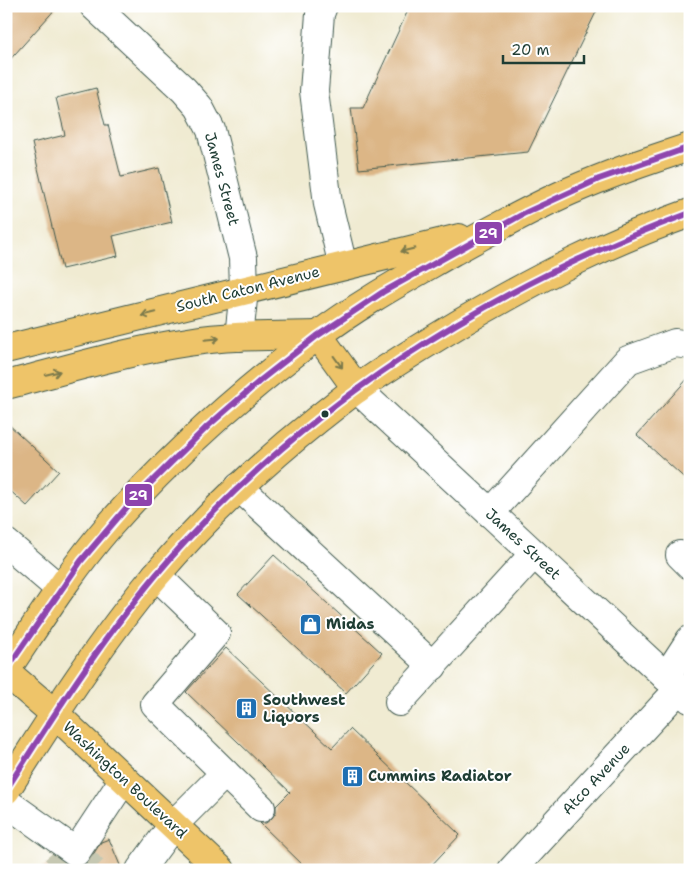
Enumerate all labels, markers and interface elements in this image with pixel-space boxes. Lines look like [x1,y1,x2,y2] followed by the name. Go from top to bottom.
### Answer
[503,32,585,64] scale bar
[511,40,550,60] text: 20 m
[200,130,244,228] street label: James Street
[474,221,503,245] line badge: 29
[478,224,498,242] text: 29
[401,246,417,255] one-way arrow
[174,262,322,316] street label: South Caton Avenue
[141,310,157,319] one-way arrow
[204,335,220,344] one-way arrow
[332,355,343,368] one-way arrow
[45,368,61,377] one-way arrow
[320,409,330,419] unlabelled marker
[124,483,153,507] line badge: 29
[128,486,148,504] text: 29
[481,504,565,584] street label: James Street
[298,612,322,636] shop icon: Midas
[326,614,375,634] place label: Midas
[263,690,345,727] place label: Southwest Liquors
[235,697,259,721] building icon: Southwest Liquors
[59,717,192,843] street label: Washington Boulevard
[558,739,634,819] street label: Atco Avenue
[340,764,364,788] building icon: Cummins Radiator
[368,766,512,786] place label: Cummins Radiator

